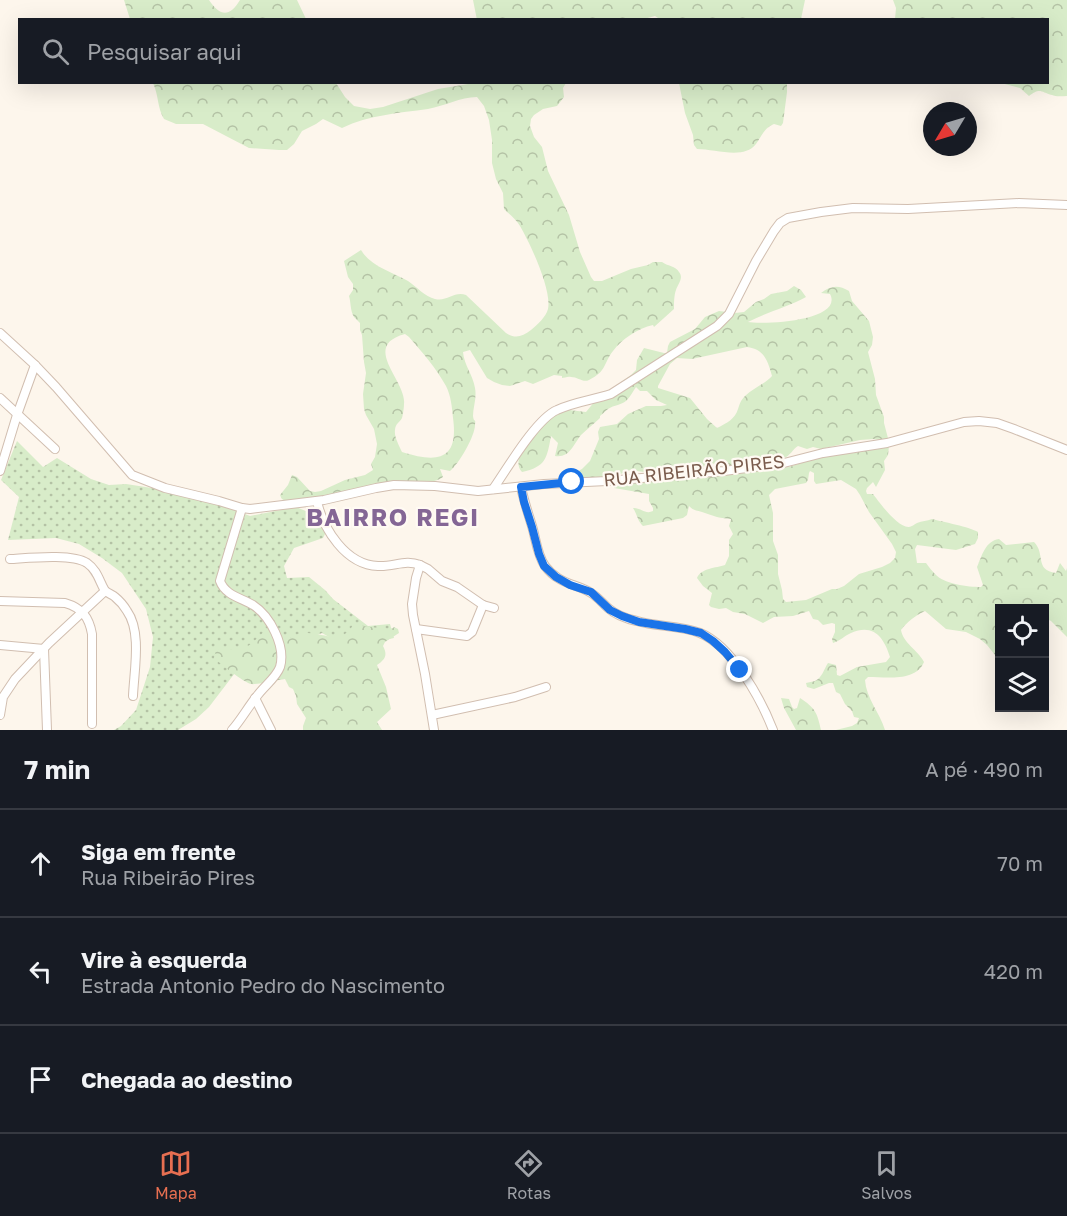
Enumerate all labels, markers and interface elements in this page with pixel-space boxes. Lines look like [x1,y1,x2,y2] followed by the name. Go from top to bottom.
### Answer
[18,18,1049,84] search box
[39,35,72,68] icon: search
[87,38,242,65] text: Pesquisar aqui
[923,102,977,156] north arrow
[602,450,785,490] street label: RUA RIBEIRÃO PIRES
[558,468,584,494] route start
[306,502,480,531] district label: BAIRRO REGI
[995,604,1049,712] map controls
[995,604,1049,658] button: locate
[726,656,752,682] route end
[995,658,1049,712] button: layers
[24,754,90,785] text: 7 min
[925,757,1043,781] text: A pé · 490 m
[81,838,236,865] text: Siga em frente
[24,847,57,880] icon: ahead
[997,851,1043,875] text: 70 m
[81,865,255,889] text: Rua Ribeirão Pires
[81,946,247,973] text: Vire à esquerda
[24,955,57,988] icon: left
[984,959,1043,983] text: 420 m
[81,973,445,997] text: Estrada Antonio Pedro do Nascimento
[24,1063,57,1096] icon: arrive
[81,1066,293,1093] text: Chegada ao destino
[155,1147,197,1203] tab: Mapa
[507,1147,551,1203] tab: Rotas
[861,1147,912,1203] tab: Salvos

